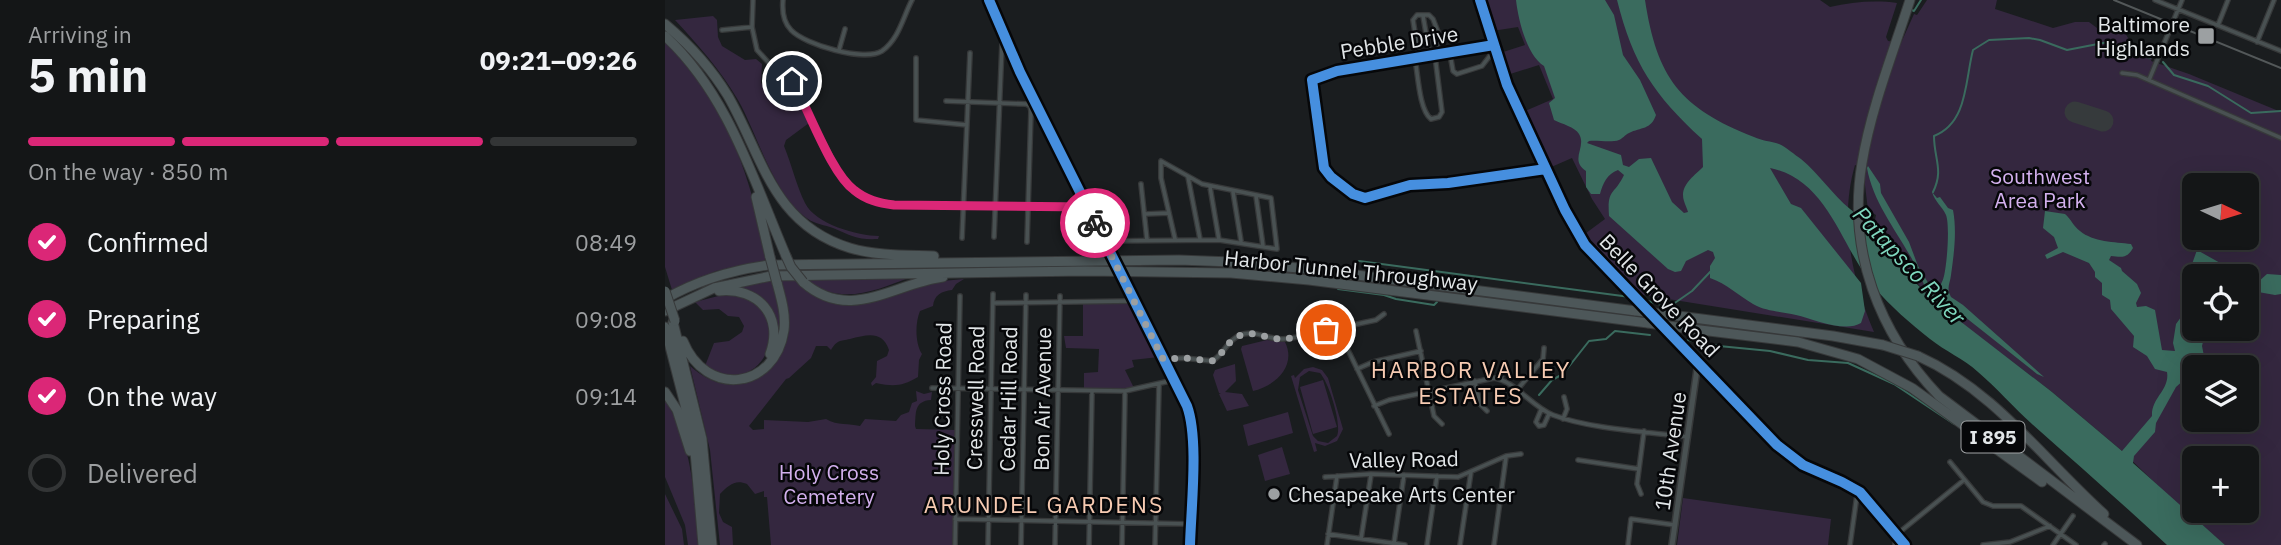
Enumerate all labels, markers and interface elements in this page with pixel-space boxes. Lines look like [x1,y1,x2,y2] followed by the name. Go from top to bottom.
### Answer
[2096,10,2190,62] place label: Baltimore Highlands
[28,19,132,49] text: Arriving in
[1338,19,1460,65] street label: Pebble Drive
[2196,26,2216,46] marker: Baltimore Highlands
[480,43,637,77] text: 09:21–09:26
[28,45,148,105] text: 5 min
[762,51,822,111] pin
[773,62,811,100] icon: home
[28,156,228,186] text: On the way · 850 m
[1990,162,2090,214] park label: Southwest Area Park
[2182,173,2259,250] north arrow
[2182,173,2259,523] map controls
[1060,188,1130,258] courier
[1847,199,1973,331] water label: Patapsco River
[1076,204,1114,242] icon: bike
[28,223,66,261] icon: check
[87,225,209,259] text: Confirmed
[575,227,637,257] text: 08:49
[1594,227,1726,363] street label: Belle Grove Road
[1223,243,1480,297] street label: Harbor Tunnel Throughway
[2182,264,2259,341] button: locate
[28,300,66,338] icon: check
[1296,300,1356,360] pin
[87,302,200,336] text: Preparing
[575,304,637,334] text: 09:08
[1307,311,1345,349] icon: bag
[927,322,957,476] street label: Holy Cross Road
[960,326,990,470] street label: Cresswell Road
[993,326,1023,472] street label: Cedar Hill Road
[1027,327,1057,471] street label: Bon Air Avenue
[1371,354,1571,410] district label: HARBOR VALLEY ESTATES
[2182,355,2259,432] button: layers
[28,377,66,415] icon: check
[87,379,217,413] text: On the way
[575,381,637,411] text: 09:14
[1648,390,1692,512] street label: 10th Avenue
[1961,422,2025,452] road number: I 895
[1349,444,1459,474] street label: Valley Road
[2182,446,2259,523] button: +
[87,456,198,490] text: Delivered
[779,458,879,510] park label: Holy Cross Cemetery
[1288,480,1515,508] place label: Chesapeake Arts Center
[1266,486,1282,502] marker: Chesapeake Arts Center
[924,489,1164,519] district label: ARUNDEL GARDENS

